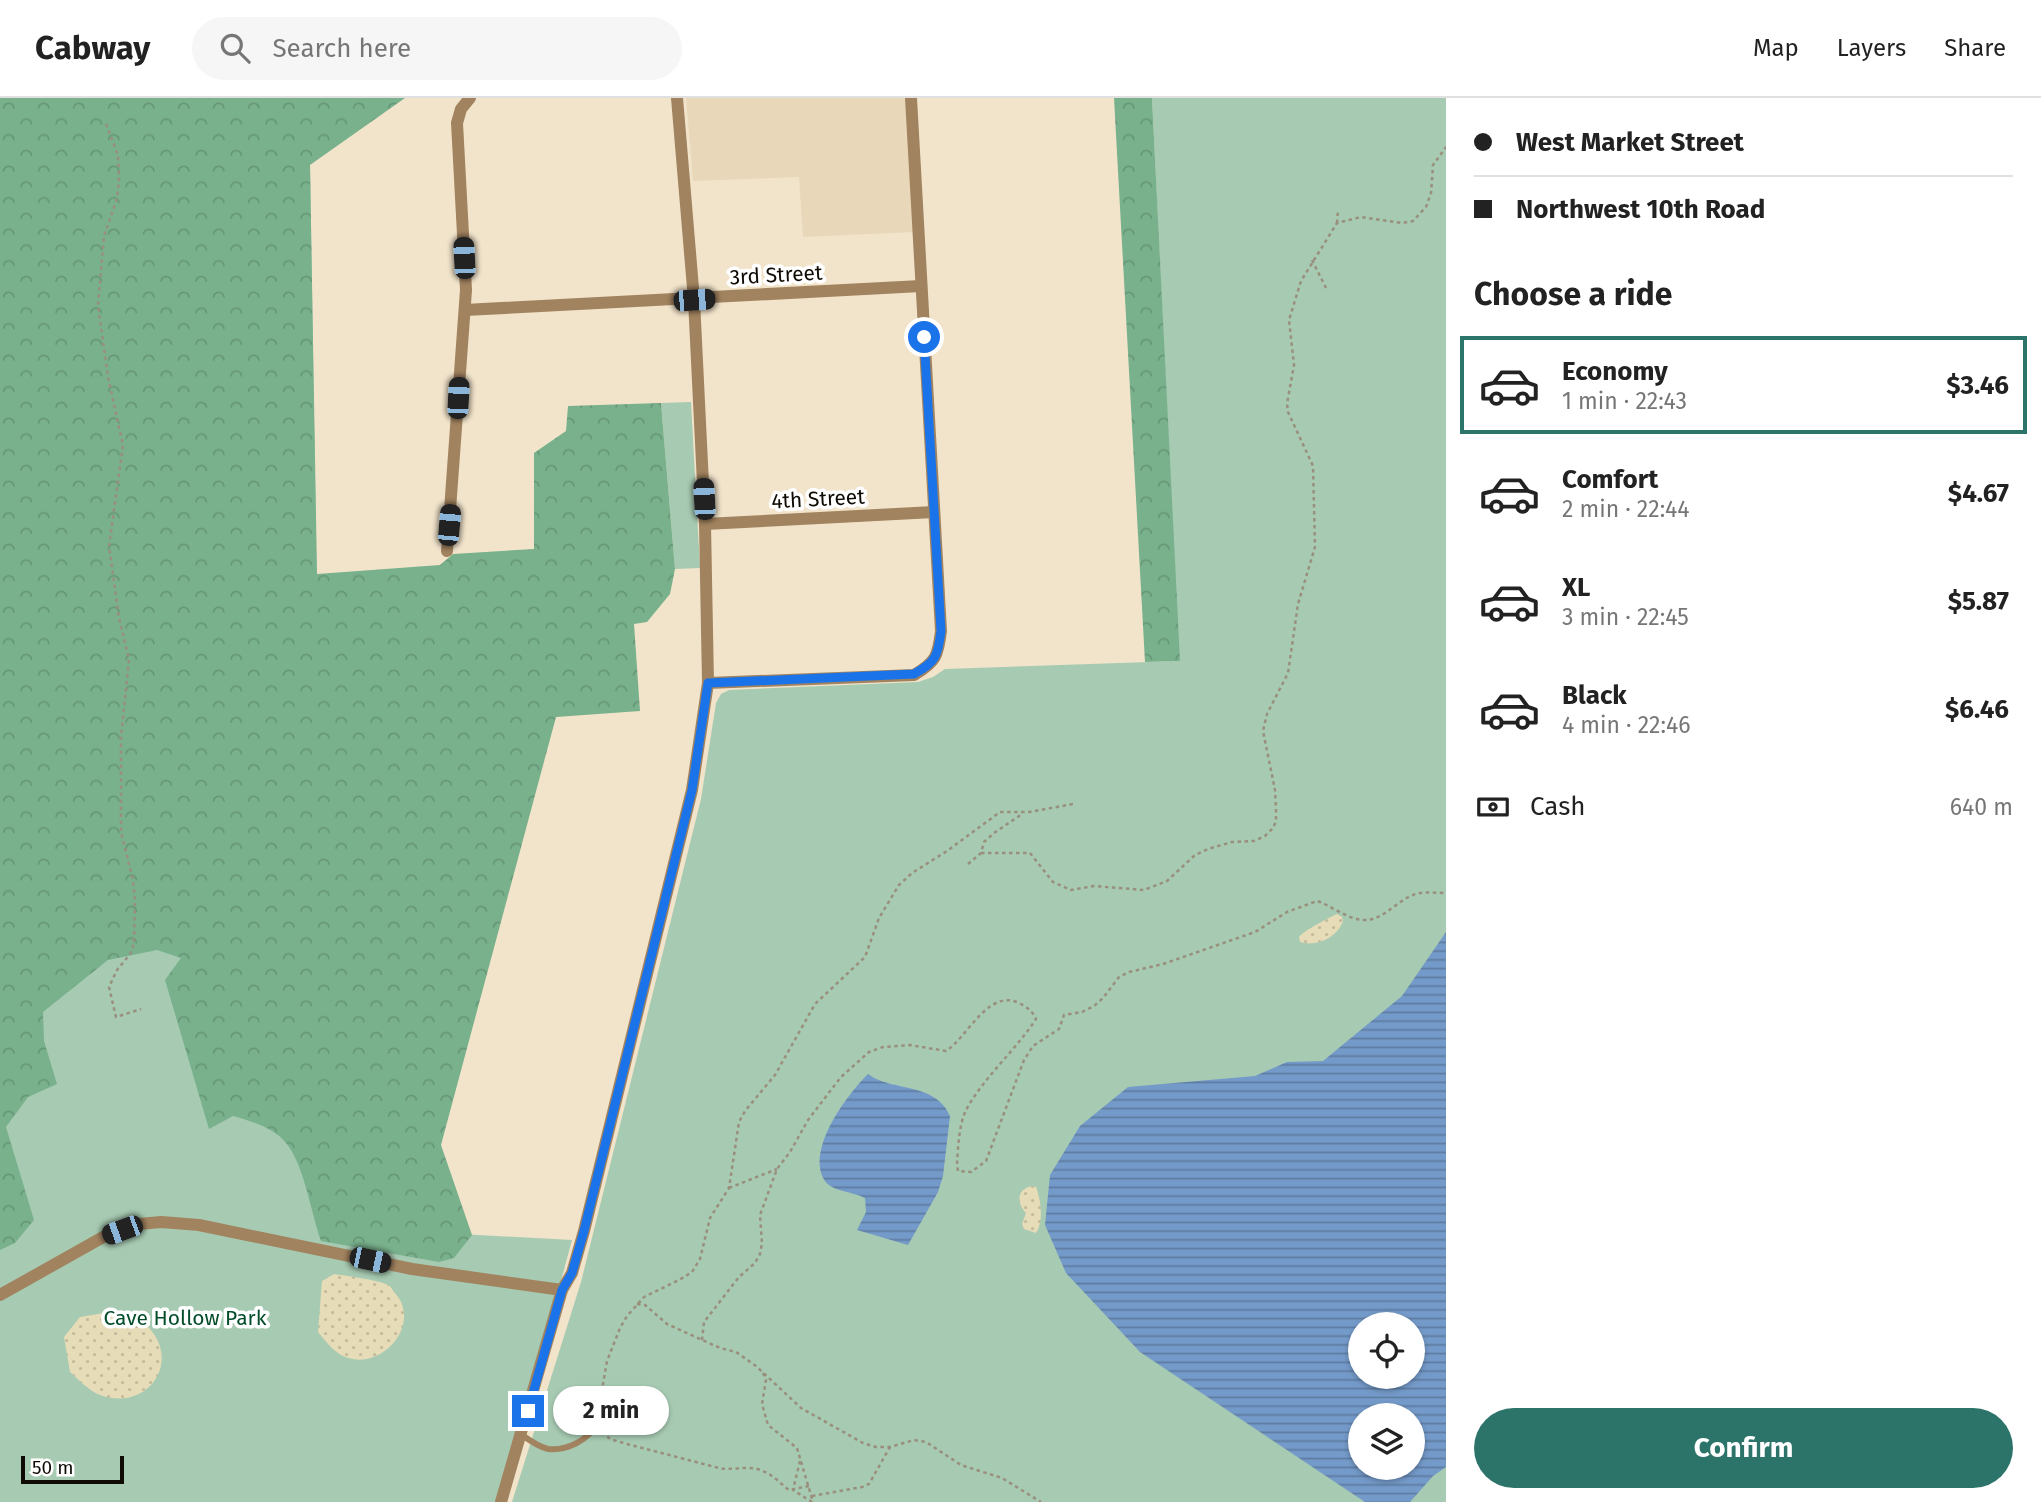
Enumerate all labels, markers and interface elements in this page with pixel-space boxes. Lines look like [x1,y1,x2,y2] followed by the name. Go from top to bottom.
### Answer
[192,17,682,80] search box
[35,28,150,68] text: Cabway
[216,29,254,67] icon: search
[272,33,411,64] text: Search here
[1753,34,1799,62] text: Map
[1837,34,1906,62] text: Layers
[1944,34,2006,62] text: Share
[1516,127,1744,158] text: West Market Street
[1516,194,1765,225] text: Northwest 10th Road
[453,236,476,280] car
[729,260,824,290] street label: 3rd Street
[1474,275,1672,313] text: Choose a ride
[673,288,716,312] car
[908,321,940,353] route start
[1478,354,1541,417] icon: car
[1562,356,1668,387] text: Economy
[1946,370,2009,401] text: $3.46
[447,376,470,420] car
[1562,387,1687,415] text: 1 min · 22:43
[1478,462,1541,525] icon: car
[1562,464,1658,495] text: Comfort
[693,477,716,521] car
[1948,478,2009,509] text: $4.67
[771,484,866,514] street label: 4th Street
[1562,495,1690,523] text: 2 min · 22:44
[437,503,462,547] car
[1478,570,1541,633] icon: car
[1562,572,1590,603] text: XL
[1948,586,2009,617] text: $5.87
[1562,603,1689,631] text: 3 min · 22:45
[1478,678,1541,741] icon: car
[1562,680,1627,711] text: Black
[1945,694,2009,725] text: $6.46
[1562,711,1690,739] text: 4 min · 22:46
[1474,788,1512,826] icon: cash
[1530,791,1586,822] text: Cash
[1950,793,2013,821] text: 640 m
[99,1213,146,1247] car
[348,1245,393,1275] car
[104,1305,267,1331] park label: Cave Hollow Park
[1348,1312,1425,1480] map controls
[1348,1312,1425,1389] button: locate
[552,1386,668,1436] callout: 2 min
[512,1395,544,1427] route end
[583,1396,639,1424] text: 2 min
[1348,1403,1425,1480] button: layers
[1474,1408,2013,1488] button: Confirm
[21,1453,124,1485] scale bar
[32,1456,73,1479] text: 50 m

